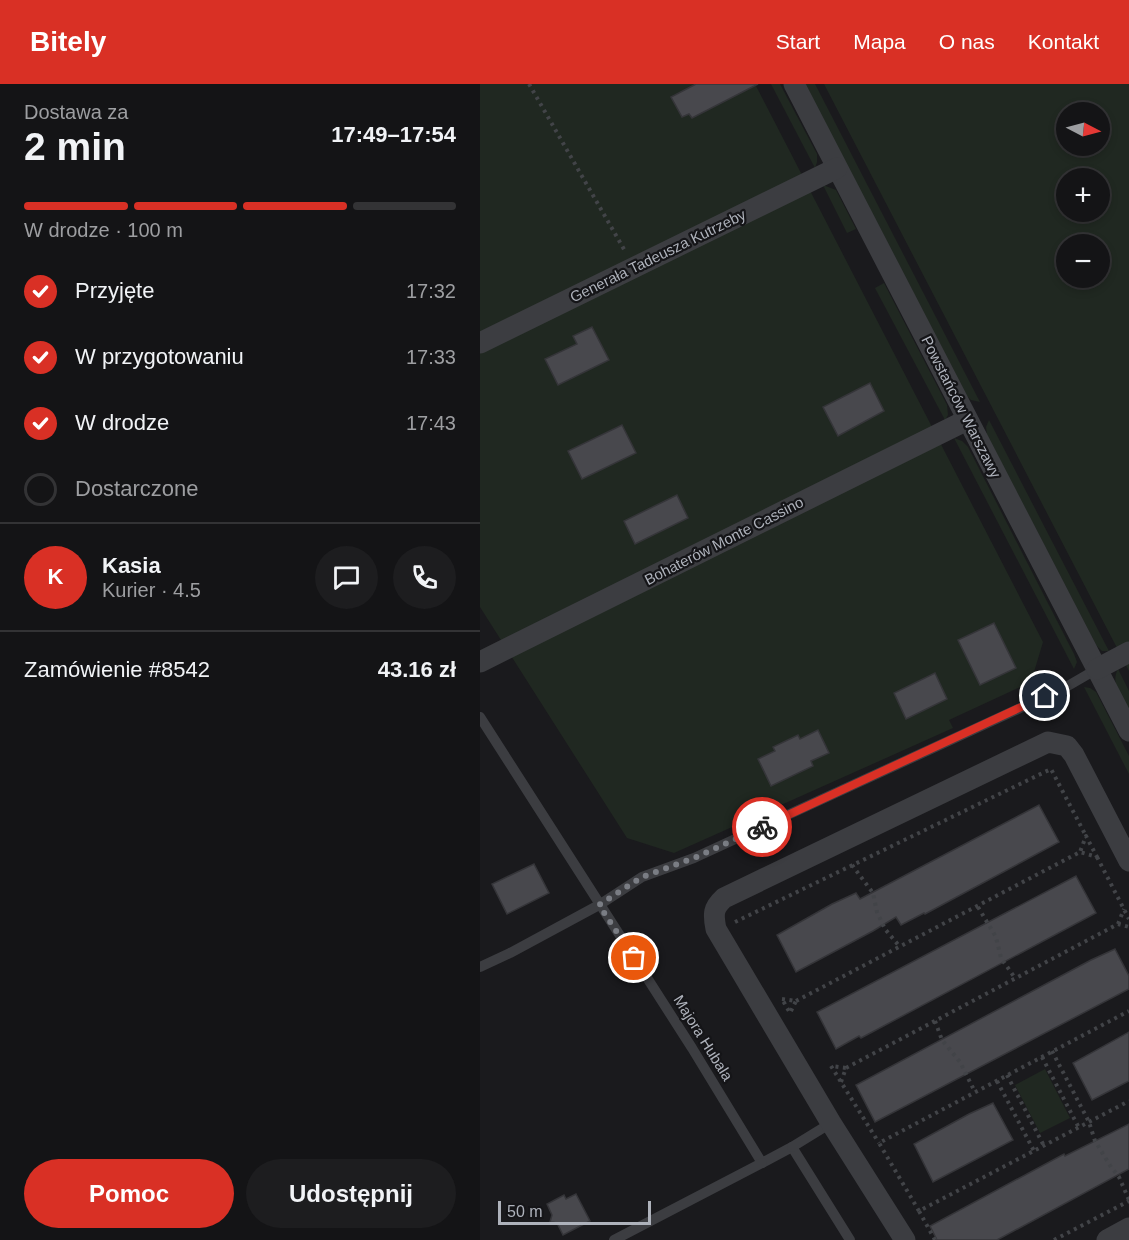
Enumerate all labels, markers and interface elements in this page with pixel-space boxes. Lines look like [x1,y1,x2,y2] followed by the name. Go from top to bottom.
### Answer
[30,26,106,57] text: Bitely
[776,30,820,53] text: Start
[853,30,906,53] text: Mapa
[939,30,995,53] text: O nas
[1028,30,1099,53] text: Kontakt
[24,101,129,123] text: Dostawa za
[1056,102,1110,156] north arrow
[1056,102,1110,288] map controls
[331,122,456,147] text: 17:49–17:54
[24,125,126,168] text: 2 min
[1056,168,1110,222] button: +
[567,205,749,306] street label: Generała Tadeusza Kutrzeby
[24,219,183,241] text: W drodze · 100 m
[1056,234,1110,288] button: −
[24,275,57,308] icon: check
[75,278,154,303] text: Przyjęte
[406,280,456,302] text: 17:32
[918,333,1005,481] street label: Powstańców Warszawy
[24,341,57,374] icon: check
[75,344,244,369] text: W przygotowaniu
[406,346,456,368] text: 17:33
[24,407,57,440] icon: check
[75,410,169,435] text: W drodze
[406,412,456,434] text: 17:43
[75,476,199,501] text: Dostarczone
[642,493,806,588] street label: Bohaterów Monte Cassino
[315,546,378,609] button: chat
[393,546,456,609] button: phone
[102,553,161,578] text: Kasia
[48,564,63,589] text: K
[102,579,201,601] text: Kurier · 4.5
[24,657,210,682] text: Zamówienie #8542
[378,657,456,682] text: 43.16 zł
[1019,670,1070,721] pin
[1028,679,1061,712] icon: home
[732,797,792,857] courier
[746,811,779,844] icon: bike
[608,932,659,983] pin
[617,941,650,974] icon: bag
[670,992,737,1084] street label: Majora Hubala
[24,1159,234,1228] button: Pomoc
[246,1159,456,1228] button: Udostępnij
[498,1198,651,1226] scale bar
[507,1203,543,1220] text: 50 m

